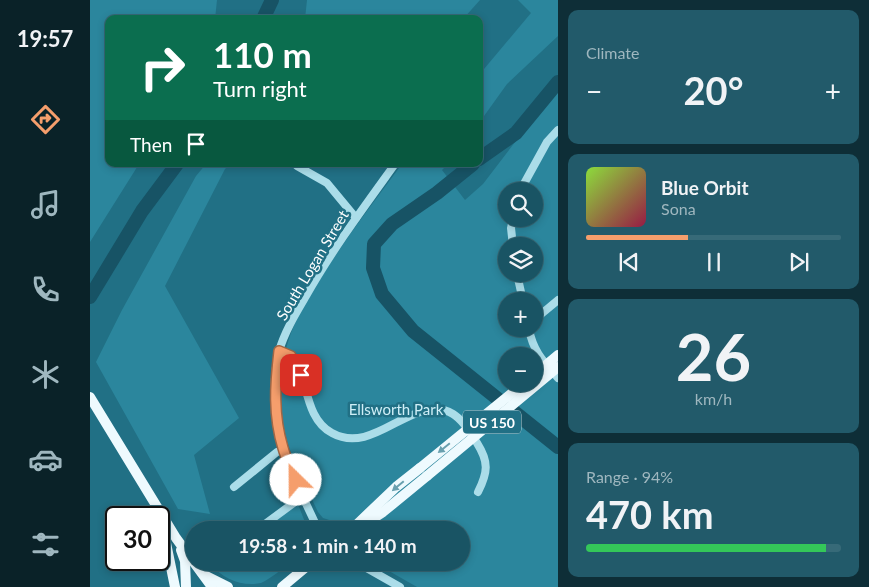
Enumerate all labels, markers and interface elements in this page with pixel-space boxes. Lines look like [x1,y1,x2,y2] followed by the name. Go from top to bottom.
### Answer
[17,25,73,52] text: 19:57
[213,33,312,75] text: 110 m
[130,35,195,100] icon: right
[586,43,639,62] text: Climate
[684,67,743,113] text: 20°
[586,74,602,108] text: −
[825,74,841,108] text: +
[213,75,307,102] text: Turn right
[28,102,63,137] icon: directions
[182,130,210,158] icon: arrive
[130,133,172,156] text: Then
[661,176,749,199] text: Blue Orbit
[498,182,543,392] map controls
[498,182,543,227] button: search
[28,187,63,222] icon: music
[661,199,696,218] text: Sona
[272,206,352,323] street label: South Logan Street
[498,237,543,282] button: layers
[615,248,643,276] icon: previous
[700,248,728,276] icon: pause
[785,248,813,276] icon: next
[28,272,63,307] icon: phone
[498,292,543,337] button: +
[676,317,751,395] text: 26
[498,347,543,392] button: −
[280,354,322,396] pin
[28,357,63,392] icon: climate
[287,361,315,389] icon: arrive
[695,389,732,408] text: km/h
[349,400,444,418] park label: Ellsworth Park
[463,411,521,434] road number: US 150
[28,442,63,477] icon: car
[438,443,451,454] one-way arrow
[269,453,321,505] position arrow
[586,467,673,486] text: Range · 94%
[392,480,404,491] one-way arrow
[586,491,714,537] text: 470 km
[105,506,170,571] speed limit sign: 30
[28,527,63,562] icon: filters
[238,534,417,557] text: 19:58 · 1 min · 140 m

